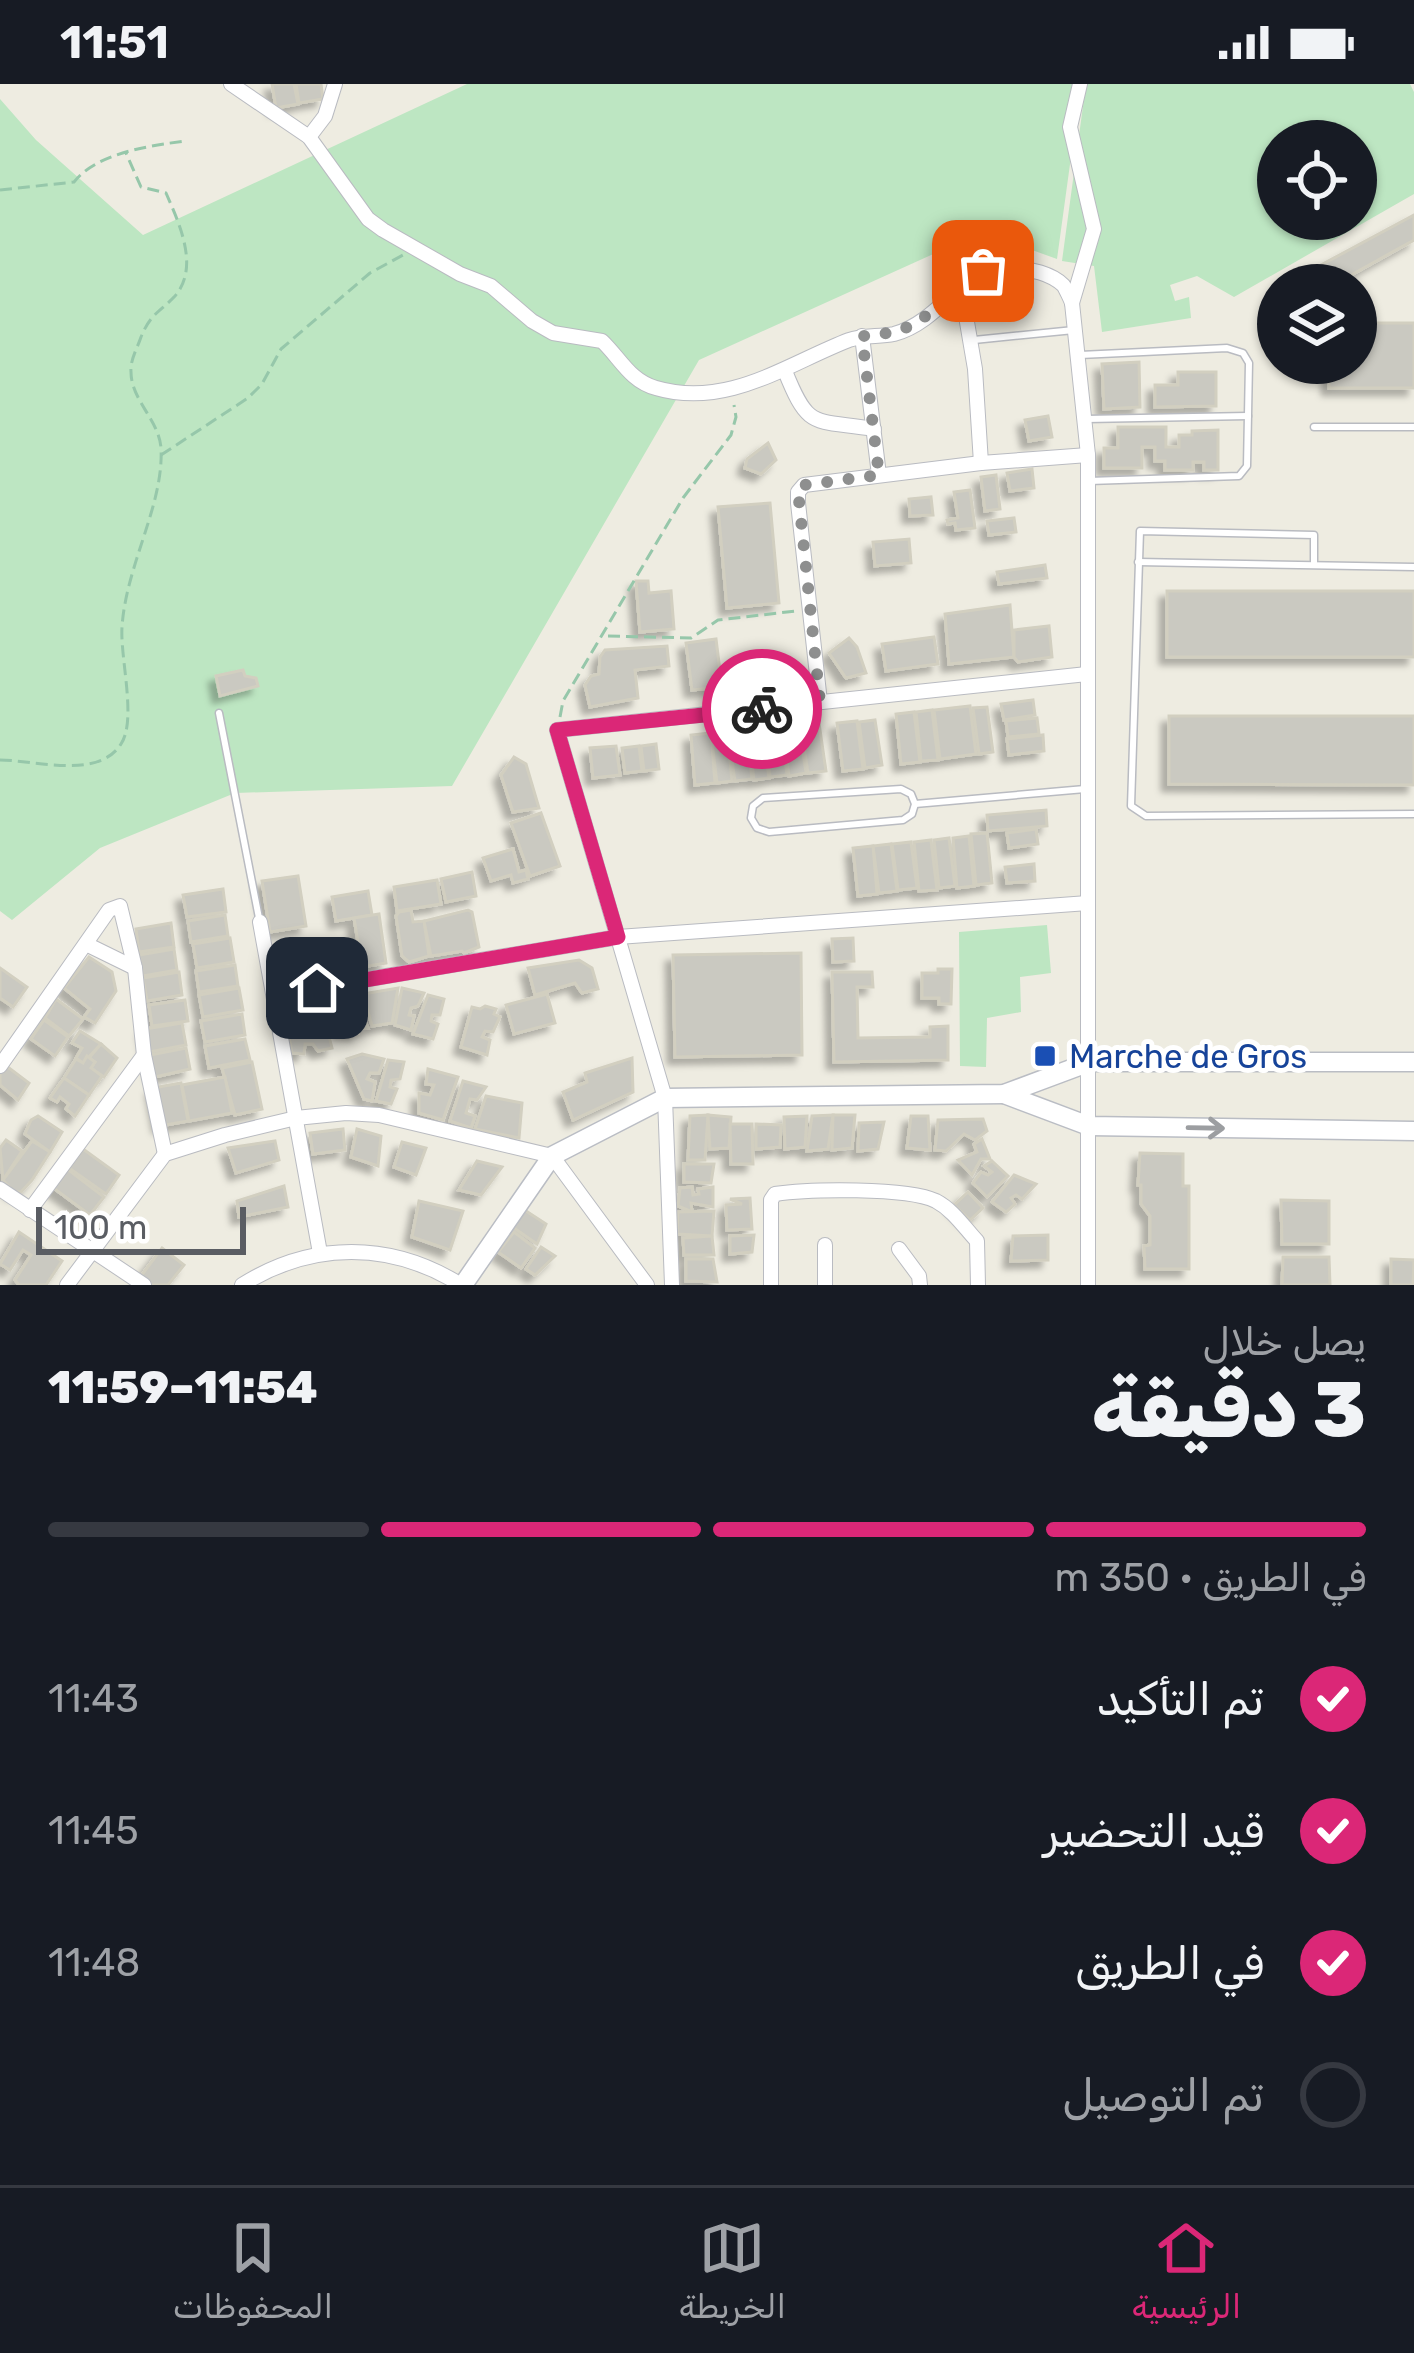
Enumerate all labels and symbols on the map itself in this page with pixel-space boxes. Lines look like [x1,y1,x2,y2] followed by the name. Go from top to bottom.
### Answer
[932,220,1034,322] pin
[702,649,822,769] courier
[266,937,368,1039] pin
[1069,1037,1307,1076] place label: Marche de Gros
[1032,1043,1058,1069] marker: Marche de Gros
[1186,1116,1225,1139] one-way arrow
[36,1201,246,1254] scale bar

